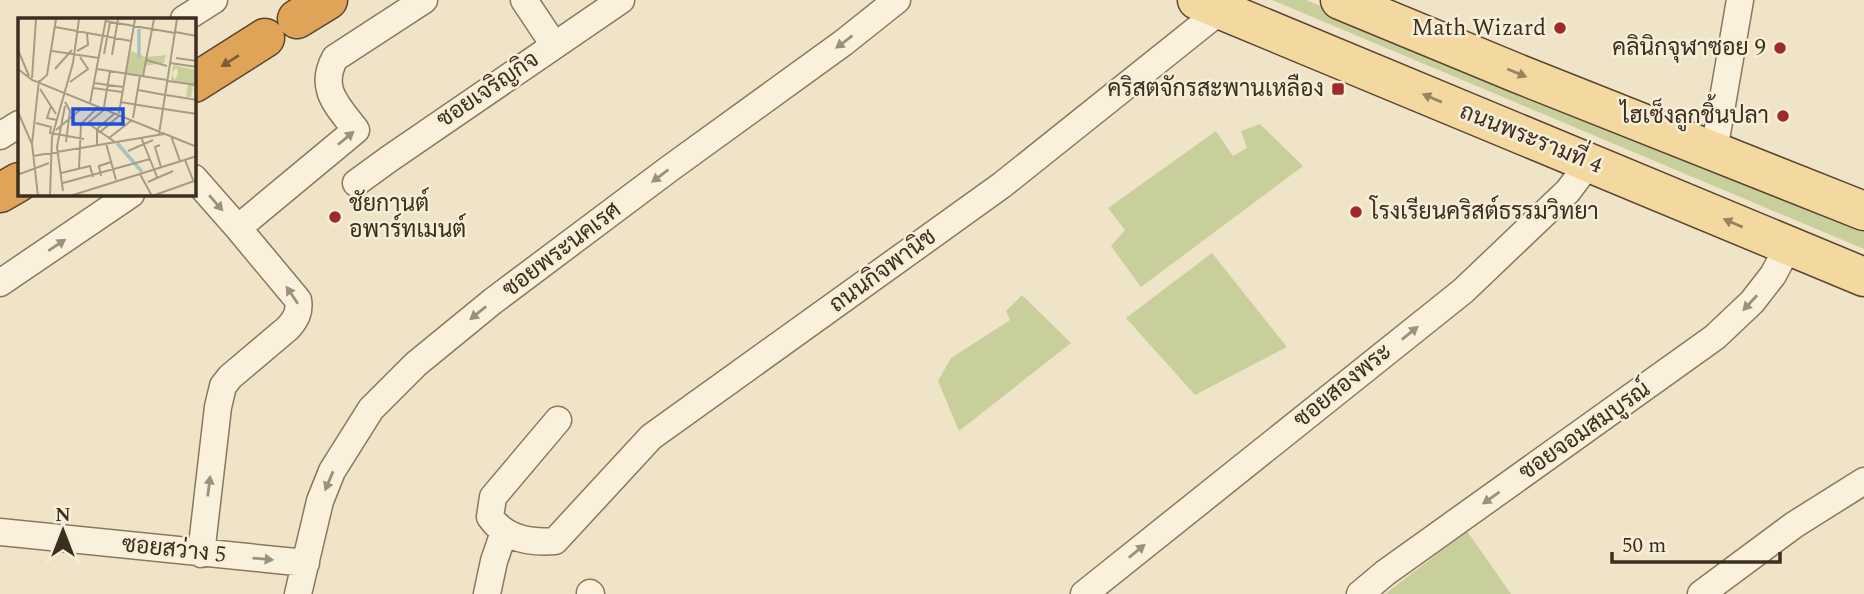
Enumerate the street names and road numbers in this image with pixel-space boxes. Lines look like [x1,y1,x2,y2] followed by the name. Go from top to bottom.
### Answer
[430,43,546,137] street label: ซอยเจริญกิจ
[1454,90,1610,184] street label: ถนนพระรามที่ 4
[495,193,629,307] street label: ซอยพระนคเรศ
[822,220,944,322] street label: ถนนกิจพานิช
[1286,335,1400,437] street label: ซอยสองพระ
[1512,373,1658,489] street label: ซอยจอมสมบูรณ์
[120,527,228,573] street label: ซอยสว่าง 5

